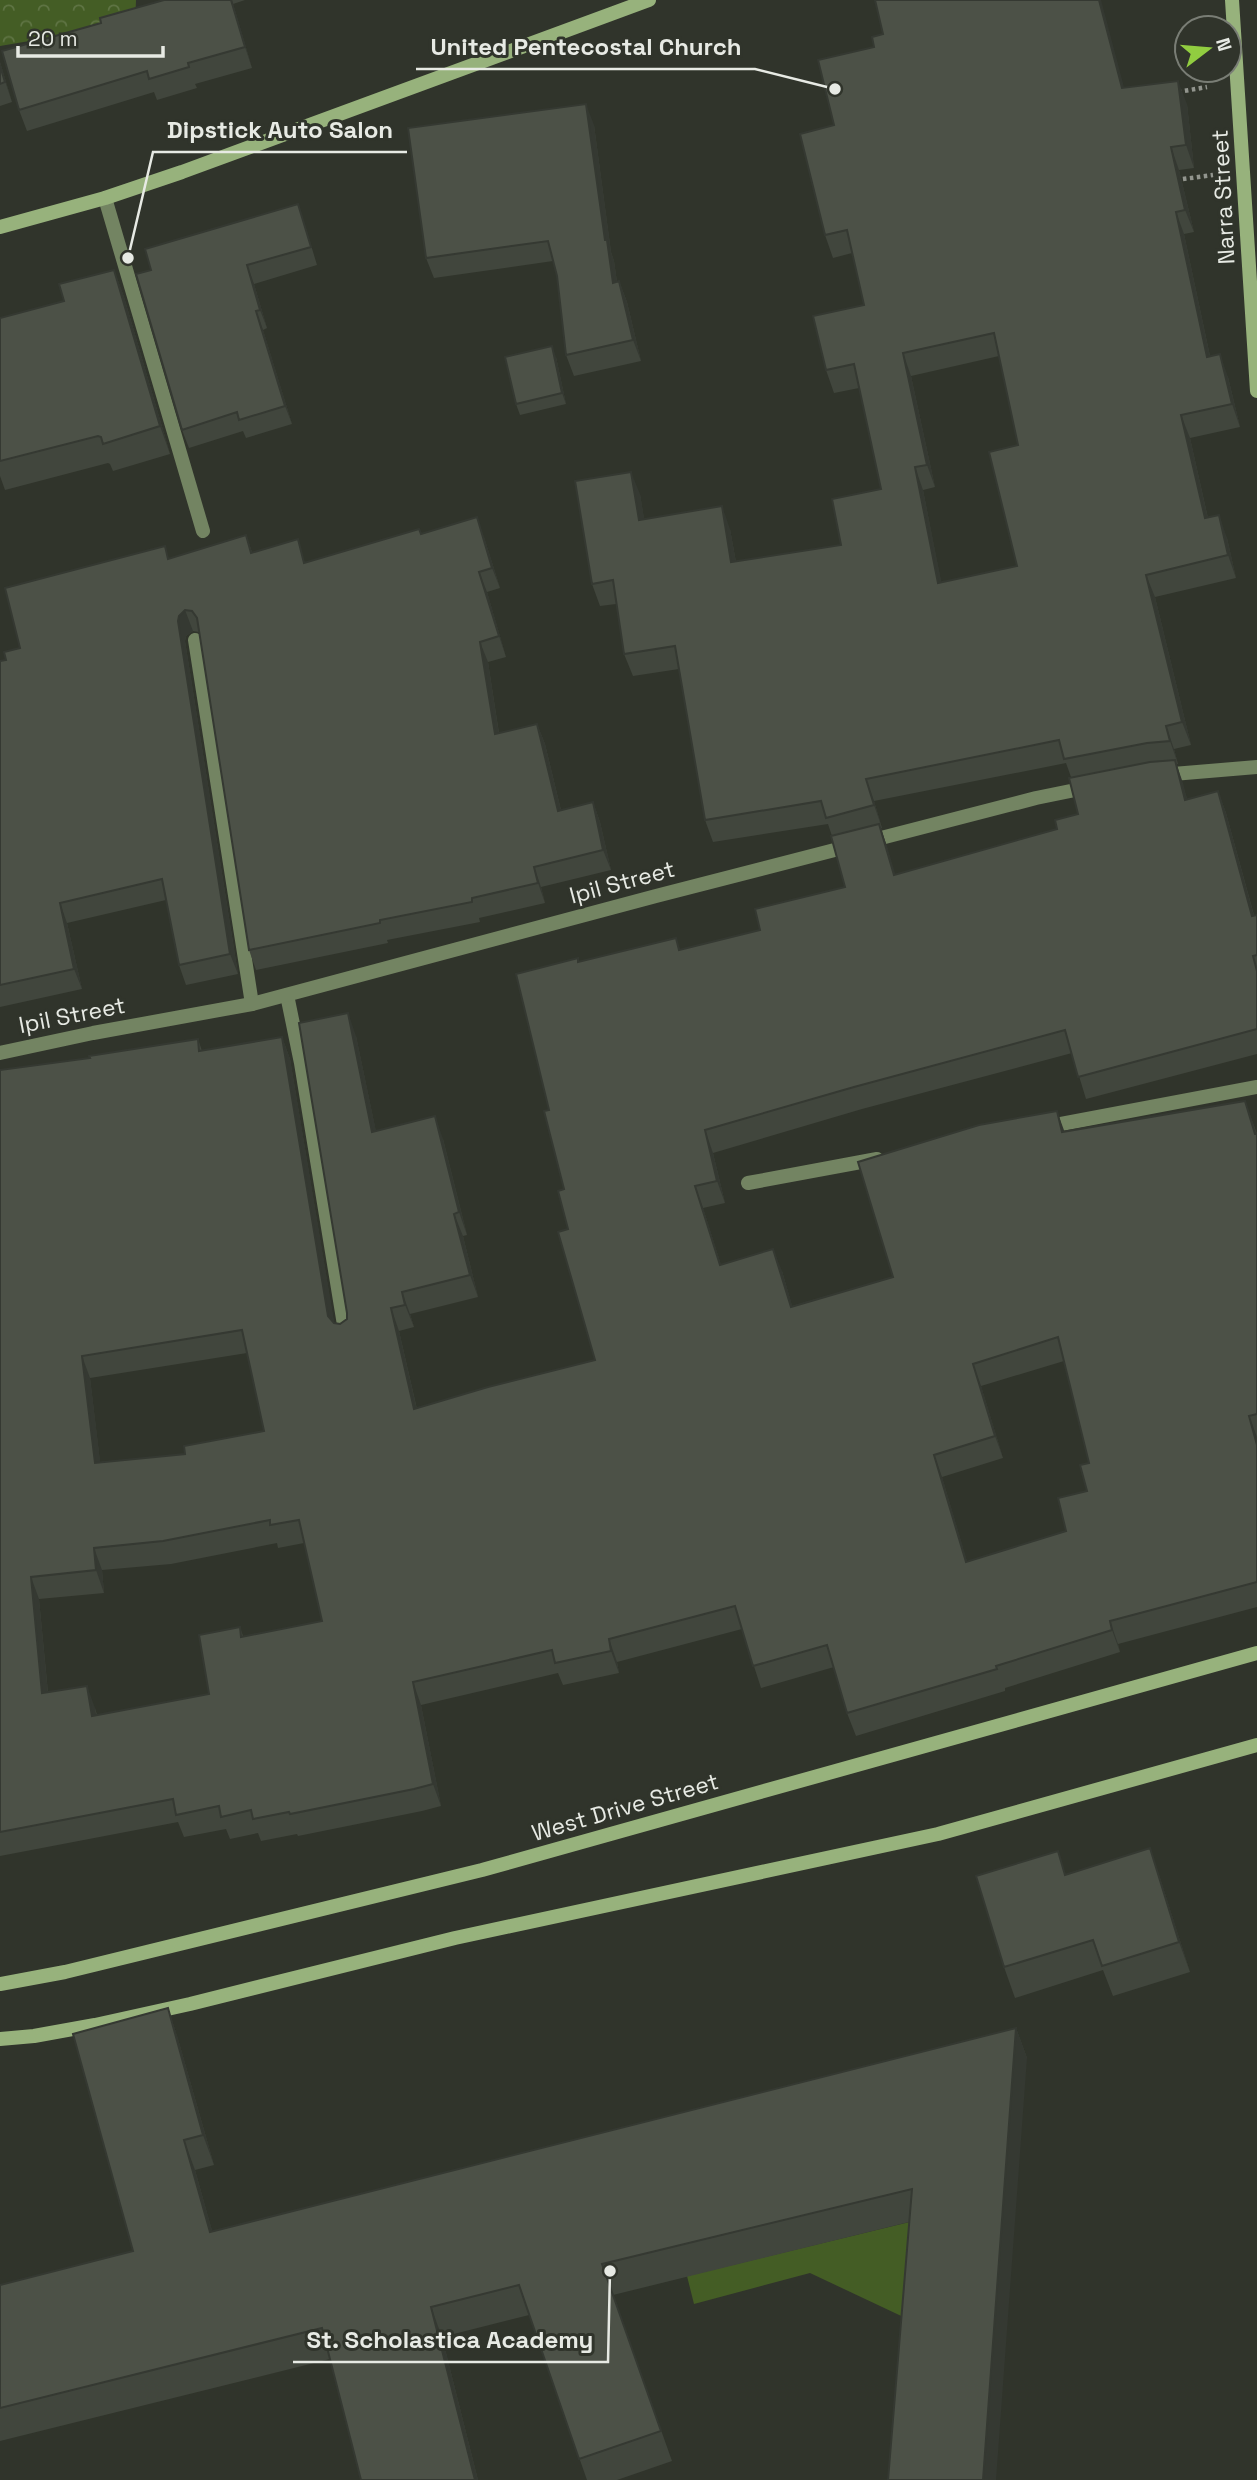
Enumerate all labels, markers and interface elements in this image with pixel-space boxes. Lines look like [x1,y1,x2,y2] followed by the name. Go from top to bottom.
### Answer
[18,14,163,58] scale bar
[1173,14,1243,84] north arrow
[416,24,755,69] callout: United Pentecostal Church
[28,25,78,52] text: 20 m
[430,31,742,62] text: United Pentecostal Church
[1210,35,1238,54] text: N
[153,107,407,152] callout: Dipstick Auto Salon
[167,114,393,145] text: Dipstick Auto Salon
[1204,129,1242,265] street label: Narra Street
[566,854,678,910] street label: Ipil Street
[16,990,128,1040] street label: Ipil Street
[528,1766,722,1848] street label: West Drive Street
[293,2317,608,2362] callout: St. Scholastica Academy
[307,2324,593,2355] text: St. Scholastica Academy

